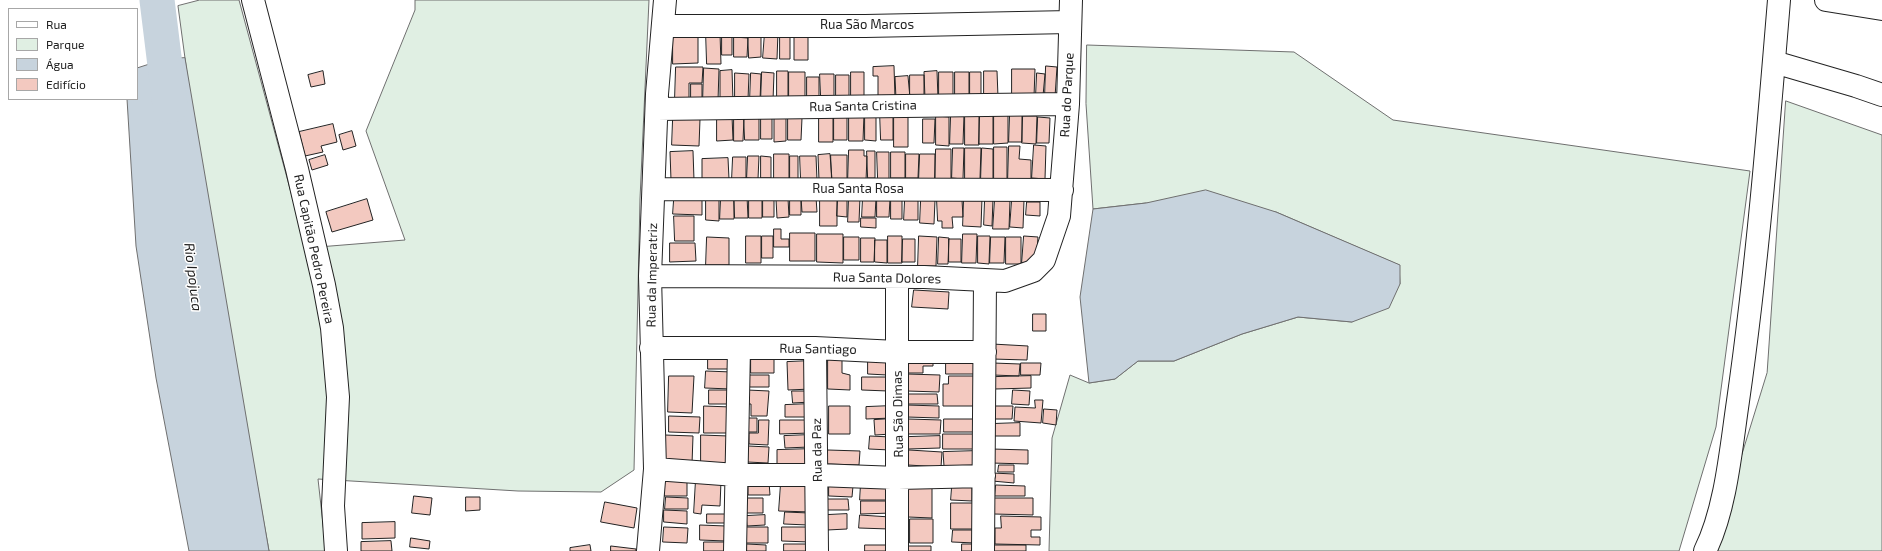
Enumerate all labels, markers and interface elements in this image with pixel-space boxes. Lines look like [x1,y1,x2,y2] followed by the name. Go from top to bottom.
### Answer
[8,8,138,100] legend
[46,17,67,31] text: Rua
[820,17,914,33] street label: Rua São Marcos
[46,37,84,51] text: Parque
[1057,52,1077,138] street label: Rua do Parque
[46,57,74,71] text: Água
[46,77,86,91] text: Edifício
[809,97,917,115] street label: Rua Santa Cristina
[290,173,338,325] street label: Rua Capitão Pedro Pereira
[812,181,904,197] street label: Rua Santa Rosa
[643,223,661,327] street label: Rua da Imperatriz
[180,242,206,312] water label: Rio Ipojuca
[833,269,941,287] street label: Rua Santa Dolores
[779,341,857,357] street label: Rua Santiago
[889,370,907,458] street label: Rua São Dimas
[809,418,825,482] street label: Rua da Paz

